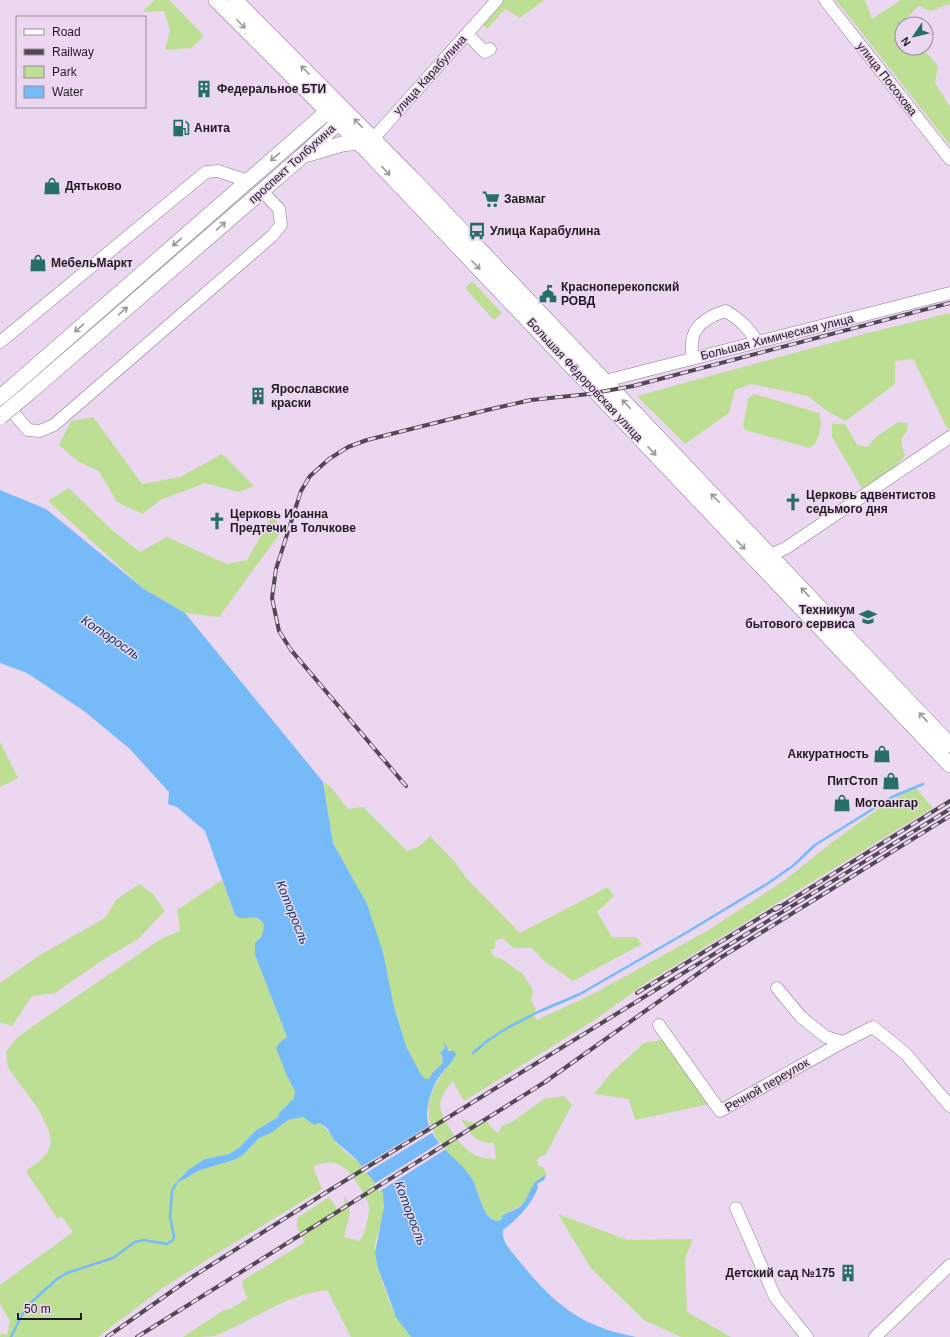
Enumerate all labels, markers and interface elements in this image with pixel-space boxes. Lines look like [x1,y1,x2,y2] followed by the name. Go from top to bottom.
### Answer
[16,16,146,108] legend
[894,16,934,56] north arrow
[236,19,246,29] one-way arrow
[52,25,81,39] text: Road
[390,32,470,118] street label: улица Карабулина
[899,35,913,48] text: N
[854,39,920,119] street label: улица Посохова
[52,45,94,59] text: Railway
[52,65,78,79] text: Park
[300,65,310,75] one-way arrow
[194,79,214,99] building icon: Федеральное БТИ
[217,82,326,96] place label: Федеральное БТИ
[52,85,84,99] text: Water
[171,118,191,138] fuel station icon: Анита
[353,118,363,128] one-way arrow
[194,121,230,135] place label: Анита
[246,121,338,207] street label: проспект Толбухина
[270,153,280,162] one-way arrow
[381,166,391,176] one-way arrow
[42,176,62,196] shop icon: Дятьково
[65,179,122,193] place label: Дятьково
[481,189,501,209] supermarket icon: Завмаг
[504,192,546,206] place label: Завмаг
[467,221,487,241] bus stop icon: Улица Карабулина
[216,222,226,231] one-way arrow
[490,224,600,238] place label: Улица Карабулина
[172,238,182,247] one-way arrow
[28,253,48,273] shop icon: МебельМаркт
[51,256,133,270] place label: МебельМаркт
[471,260,481,270] one-way arrow
[561,280,679,308] place label: Красноперекопский РОВД
[538,284,558,304] public building icon: Красноперекопский РОВД
[118,307,128,316] one-way arrow
[699,311,855,363] street label: Большая Химическая улица
[524,315,646,445] street label: Большая Фёдоровская улица
[74,323,84,333] one-way arrow
[271,382,349,410] place label: Ярославские краски
[248,386,268,406] building icon: Ярославские краски
[621,399,631,409] one-way arrow
[647,446,657,456] one-way arrow
[806,488,936,516] place label: Церковь адвентистов седьмого дня
[783,492,803,512] church icon: Церковь адвентистов седьмого дня
[711,493,720,503] one-way arrow
[230,507,356,535] place label: Церковь Иоанна Предтечи в Толчкове
[207,511,227,531] church icon: Церковь Иоанна Предтечи в Толчкове
[736,540,746,550] one-way arrow
[800,587,810,597] one-way arrow
[745,603,855,631] place label: Техникум бытового сервиса
[858,607,878,627] school or university icon: Техникум бытового сервиса
[78,612,143,663] water label: Которосль
[918,712,928,722] one-way arrow
[872,744,892,764] shop icon: Аккуратность
[788,747,869,761] place label: Аккуратность
[881,771,901,791] shop icon: ПитСтоп
[827,774,878,788] place label: ПитСтоп
[832,793,852,813] shop icon: Мотоангар
[855,796,918,810] place label: Мотоангар
[273,878,312,947] water label: Которосль
[723,1055,812,1115] street label: Речной переулок
[391,1179,430,1248] water label: Которосль
[838,1263,858,1283] building icon: Детский сад №175
[725,1266,835,1280] place label: Детский сад №175
[18,1295,81,1321] scale bar
[24,1302,51,1316] text: 50 m

